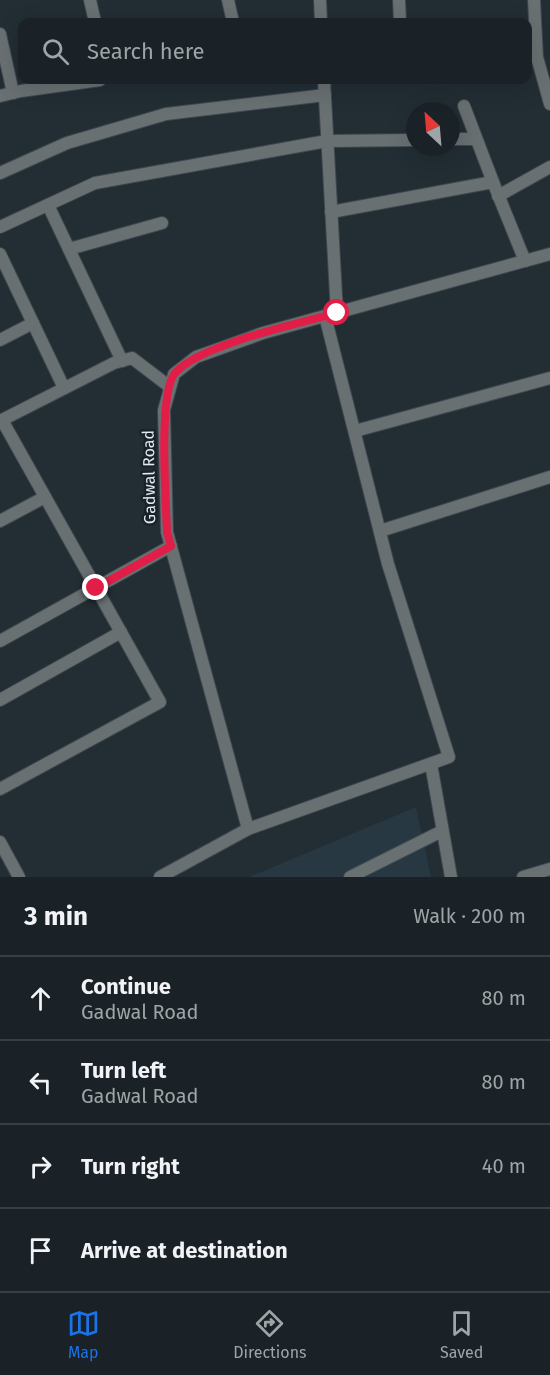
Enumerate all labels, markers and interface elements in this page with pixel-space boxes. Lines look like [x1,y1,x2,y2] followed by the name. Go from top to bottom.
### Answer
[18,18,532,84] search box
[39,35,72,68] icon: search
[87,38,205,65] text: Search here
[406,102,460,156] north arrow
[323,299,349,325] route start
[139,430,159,524] street label: Gadwal Road
[82,574,108,600] route end
[24,901,88,932] text: 3 min
[413,904,526,928] text: Walk · 200 m
[81,973,171,1000] text: Continue
[24,982,57,1015] icon: ahead
[481,986,526,1010] text: 80 m
[81,1000,199,1024] text: Gadwal Road
[81,1057,166,1084] text: Turn left
[24,1066,57,1099] icon: left
[481,1070,526,1094] text: 80 m
[81,1084,199,1108] text: Gadwal Road
[24,1150,57,1183] icon: right
[81,1153,180,1180] text: Turn right
[482,1154,526,1178] text: 40 m
[24,1234,57,1267] icon: arrive
[81,1237,288,1264] text: Arrive at destination
[67,1307,100,1362] tab: Map
[233,1307,307,1362] tab: Directions
[440,1307,483,1362] tab: Saved

